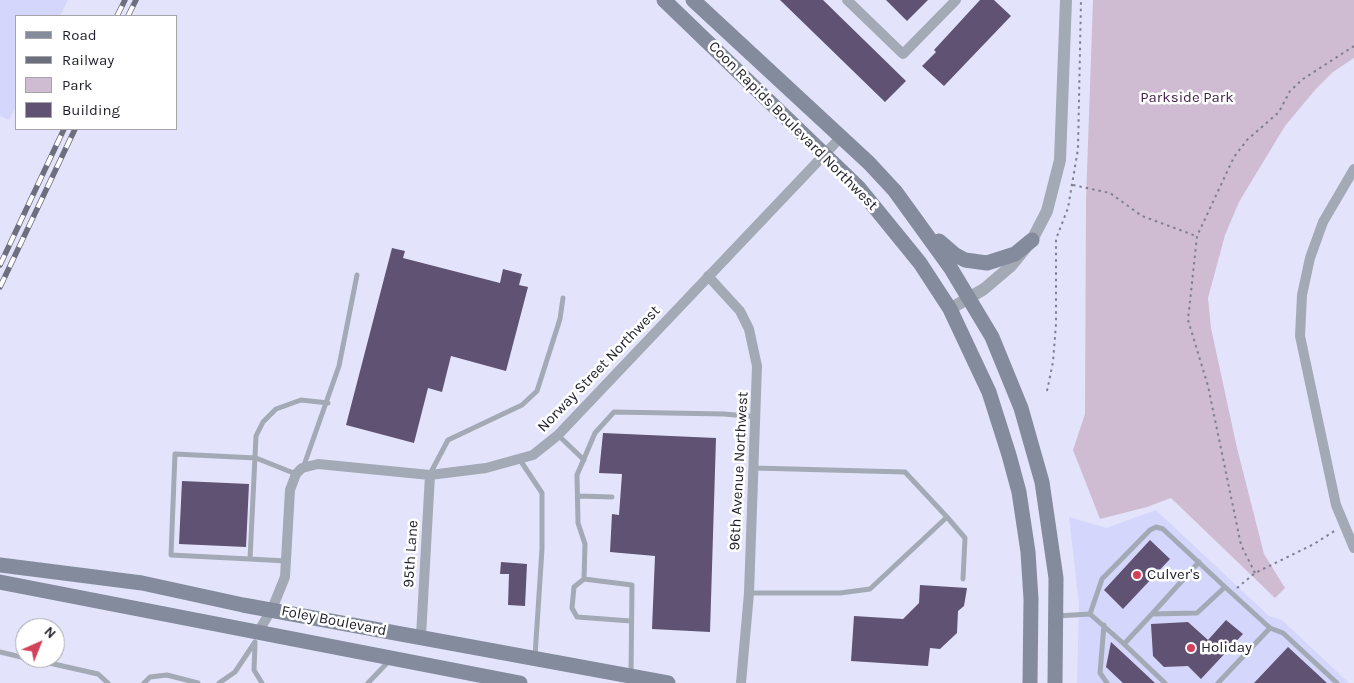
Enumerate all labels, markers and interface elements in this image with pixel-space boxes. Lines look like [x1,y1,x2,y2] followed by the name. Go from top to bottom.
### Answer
[15,15,178,130] legend
[62,26,97,44] text: Road
[705,38,881,214] street label: Coon Rapids Boulevard Northwest
[62,51,114,69] text: Railway
[62,76,92,94] text: Park
[1140,89,1234,107] park label: Parkside Park
[62,101,120,119] text: Building
[534,302,664,436] street label: Norway Street Northwest
[726,391,752,551] street label: 96th Avenue Northwest
[400,520,422,588] street label: 95th Lane
[1147,566,1200,584] place label: Culver's
[1131,569,1143,581] marker: Culver's
[280,602,388,640] street label: Foley Boulevard
[15,618,65,668] north arrow
[41,623,60,642] text: N
[1201,639,1252,657] place label: Holiday
[1185,642,1197,654] marker: Holiday

